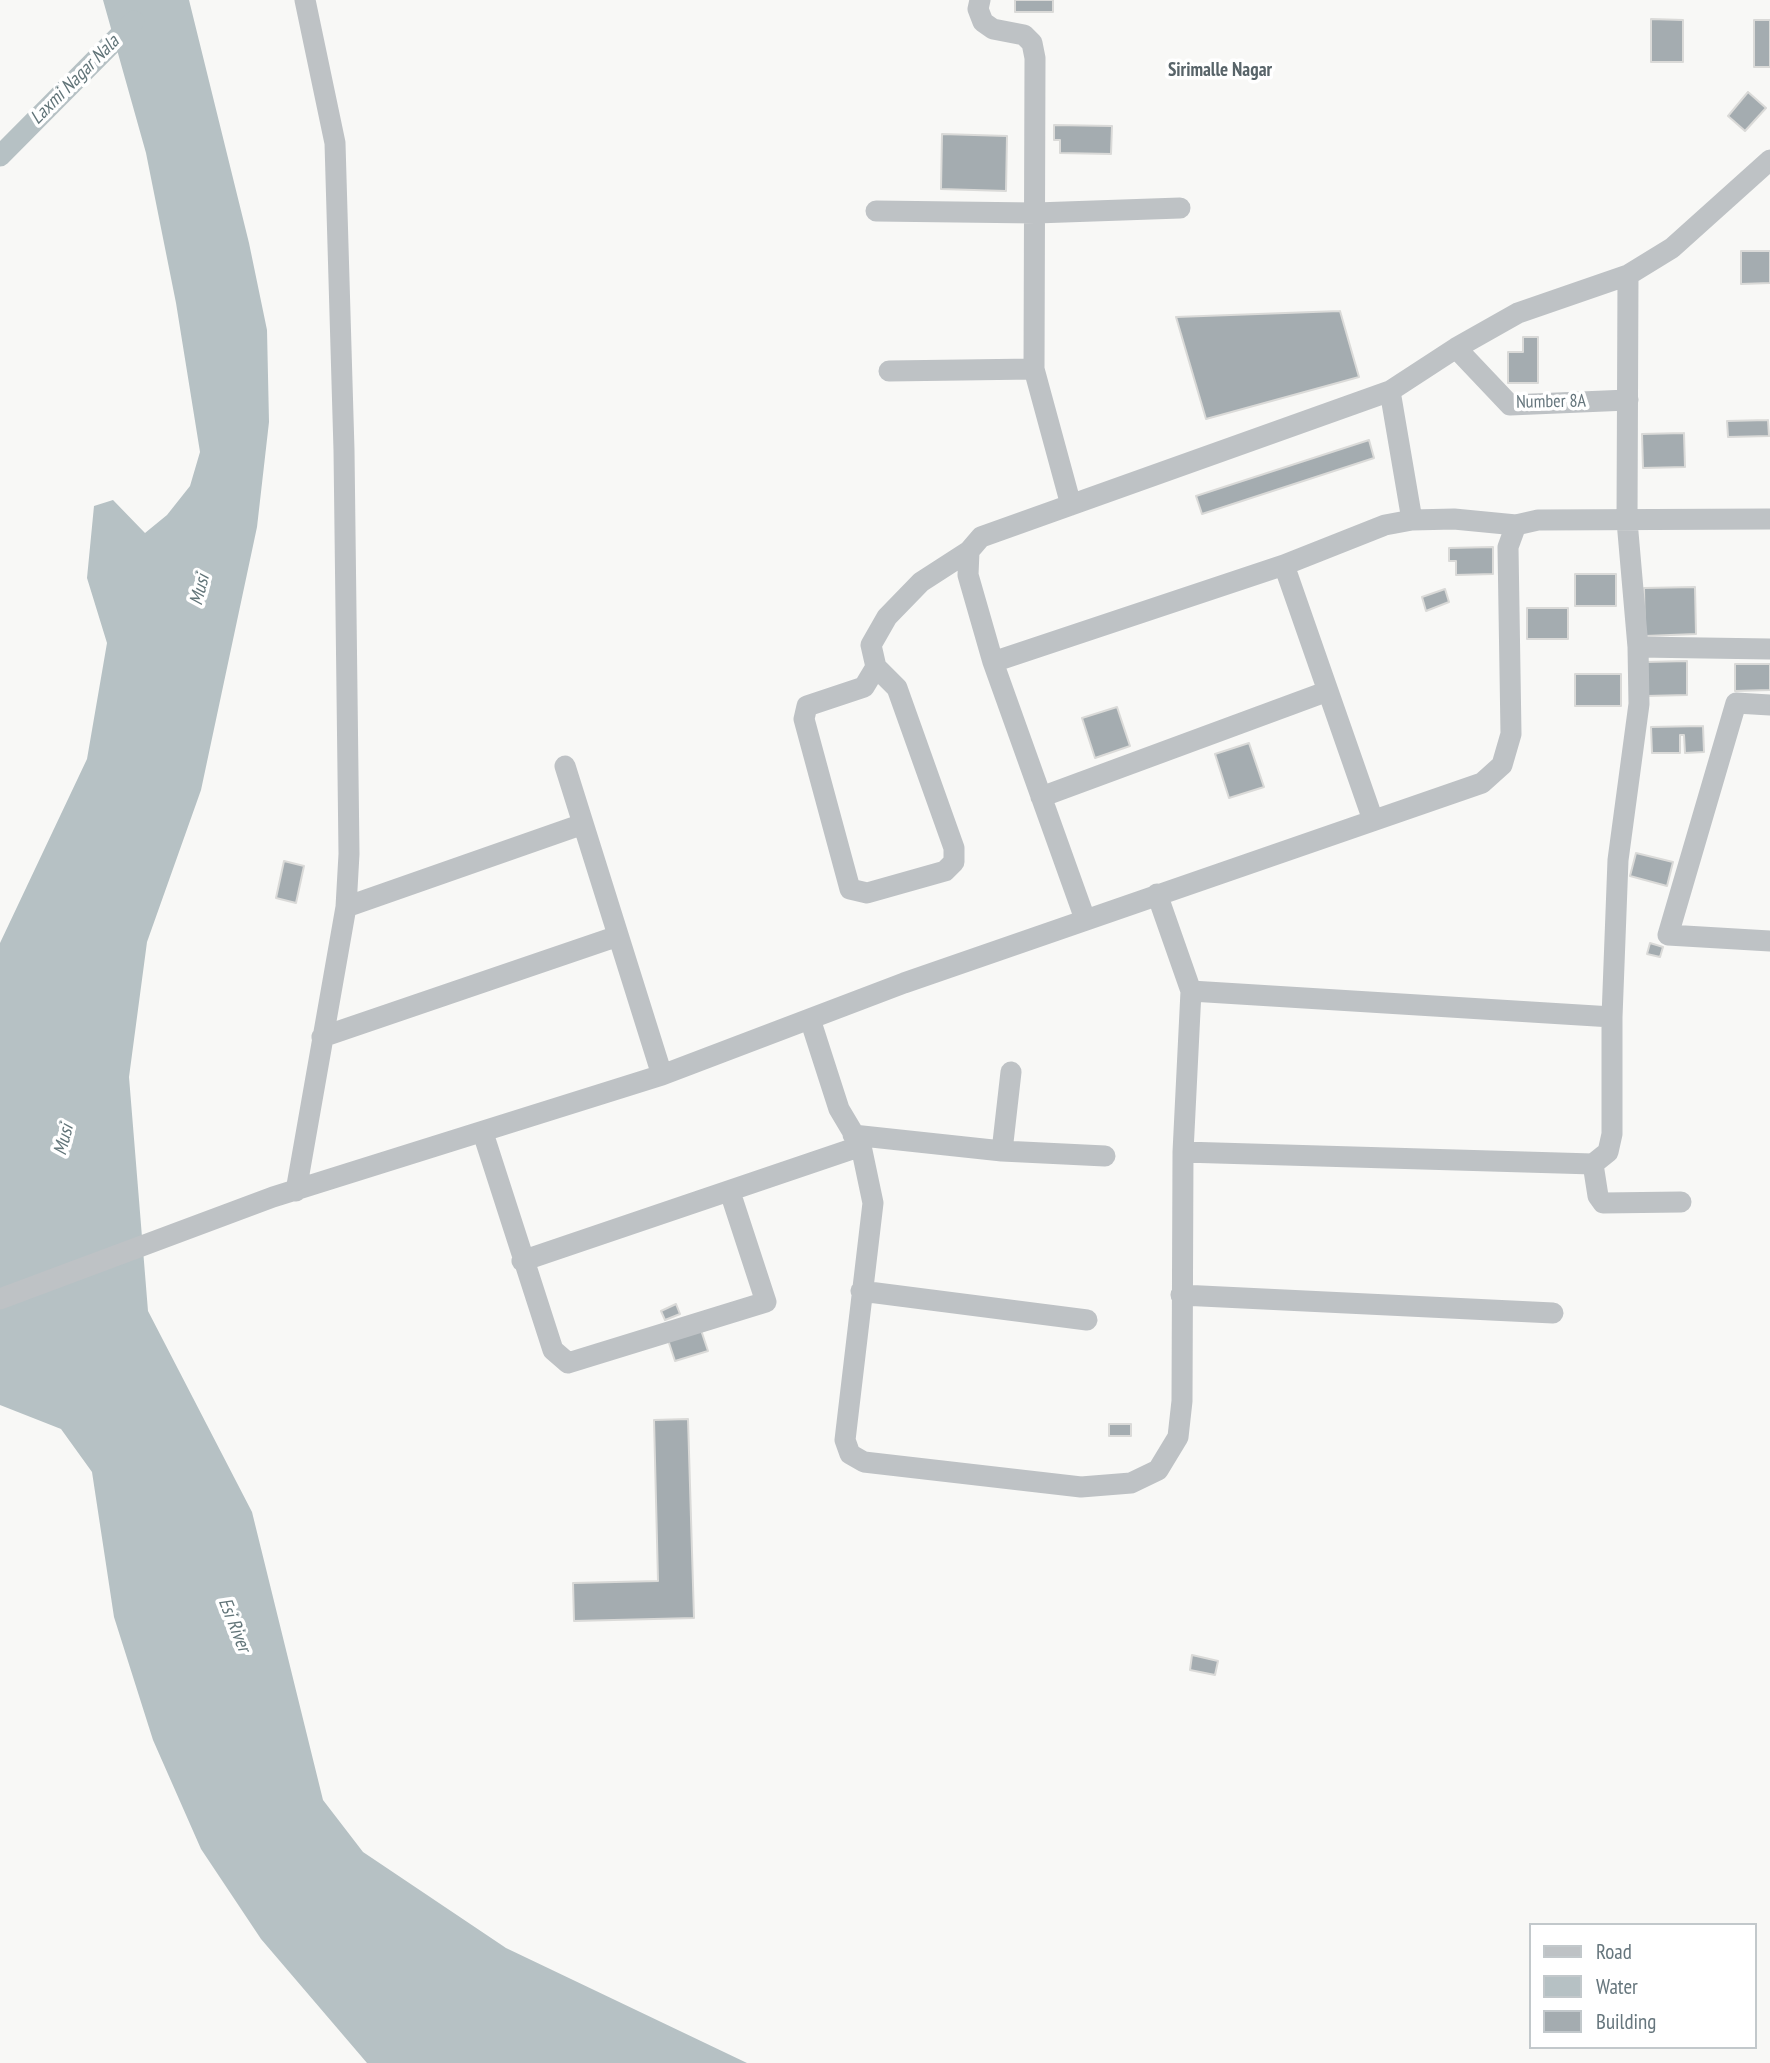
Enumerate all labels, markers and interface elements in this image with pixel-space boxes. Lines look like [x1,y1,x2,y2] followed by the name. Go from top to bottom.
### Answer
[26,31,124,129] water label: Laxmi Nagar Nala
[1168,60,1272,82] district label: Sirimalle Nagar
[1516,391,1586,413] street label: Number 8A
[185,572,215,608] water label: Musi
[49,1122,79,1158] water label: Musi
[213,1595,255,1655] water label: Esi River
[1528,1923,1756,2049] legend
[1596,1938,1632,1965] text: Road
[1596,1973,1638,2000] text: Water
[1596,2008,1656,2035] text: Building

